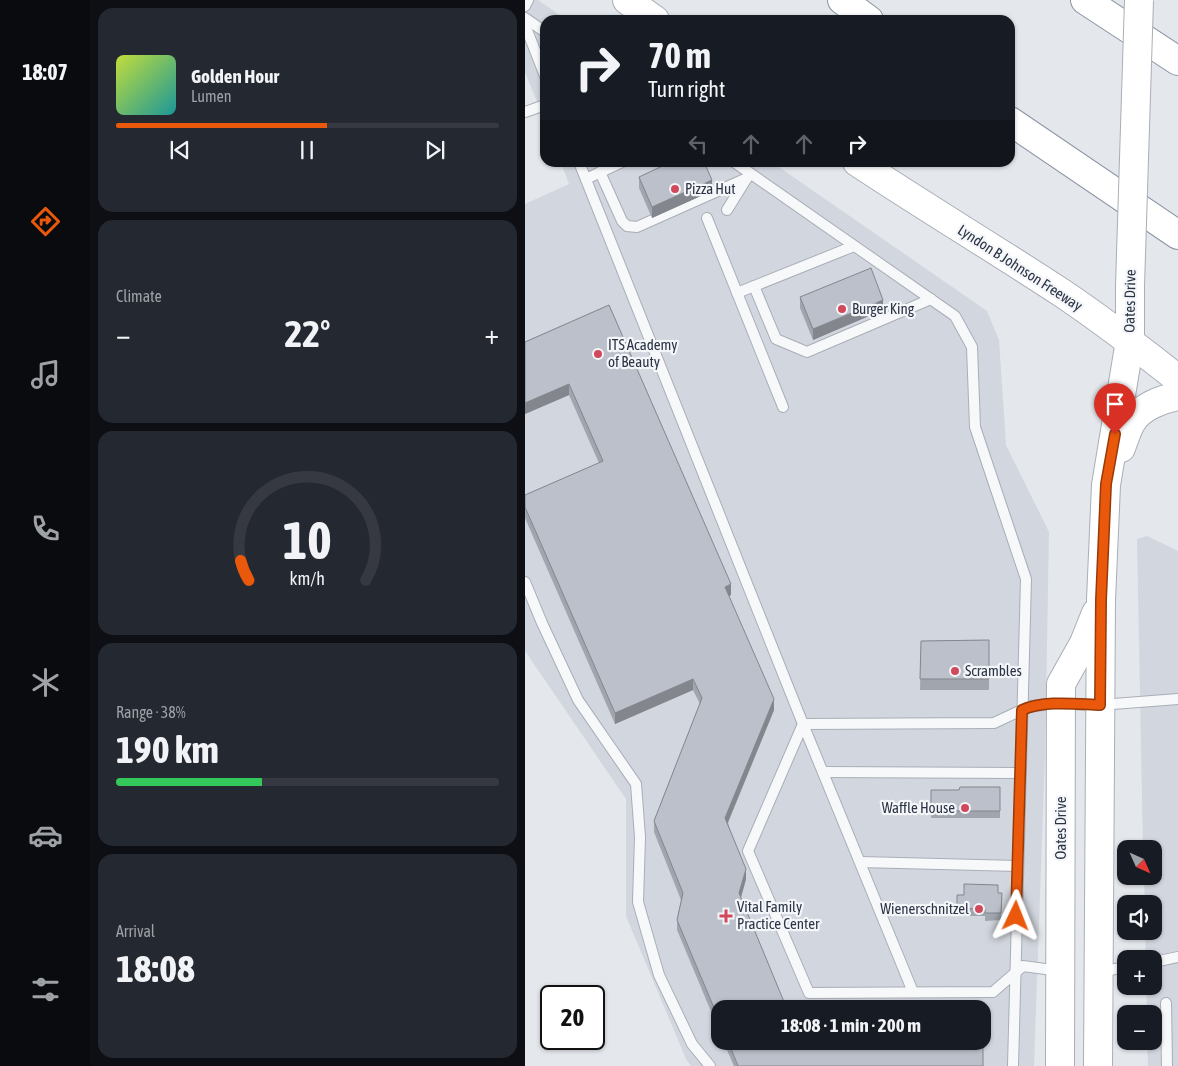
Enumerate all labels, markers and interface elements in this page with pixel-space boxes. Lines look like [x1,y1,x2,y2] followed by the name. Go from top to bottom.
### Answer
[565,35,630,100] icon: right
[648,35,711,75] text: 70 m
[22,59,68,85] text: 18:07
[191,65,279,87] text: Golden Hour
[648,76,725,102] text: Turn right
[191,87,231,105] text: Lumen
[684,130,712,158] icon: left
[737,130,765,158] icon: ahead
[790,130,818,158] icon: ahead
[843,130,871,158] icon: right
[166,136,194,164] icon: previous
[293,136,321,164] icon: pause
[421,136,449,164] icon: next
[685,180,736,197] place label: Pizza Hut
[669,183,681,195] marker: Pizza Hut
[28,204,63,239] icon: directions
[955,221,1086,314] street label: Lyndon B Johnson Freeway
[1120,269,1139,333] street label: Oates Drive
[116,287,162,305] text: Climate
[852,300,915,317] place label: Burger King
[836,303,848,315] marker: Burger King
[284,312,331,355] text: 22°
[116,318,131,350] text: −
[484,318,499,350] text: +
[608,336,678,370] place label: ITS Academy of Beauty
[592,348,604,360] marker: ITS Academy of Beauty
[28,357,63,392] icon: music
[1094,383,1136,434] pin
[1101,390,1129,418] icon: arrive
[283,510,332,570] text: 10
[28,511,63,546] icon: phone
[290,568,325,589] text: km/h
[965,662,1022,679] place label: Scrambles
[28,665,63,700] icon: climate
[949,665,961,677] marker: Scrambles
[116,703,186,721] text: Range · 38%
[116,728,219,771] text: 190 km
[1052,796,1069,860] street label: Oates Drive
[882,799,955,816] place label: Waffle House
[959,802,971,814] marker: Waffle House
[28,818,63,853] icon: car
[1117,840,1163,885] north arrow
[1117,840,1162,1050] map controls
[989,889,1041,941] position arrow
[1117,895,1162,940] button: sound
[737,898,820,932] place label: Vital Family Practice Center
[880,900,969,917] place label: Wienerschnitzel
[973,903,985,915] marker: Wienerschnitzel
[719,909,733,923] marker: Vital Family Practice Center
[116,922,155,940] text: Arrival
[116,947,195,990] text: 18:08
[1117,950,1162,995] button: +
[28,972,63,1007] icon: filters
[540,985,605,1050] speed limit sign: 20
[1117,1005,1162,1050] button: −
[781,1014,921,1036] text: 18:08 · 1 min · 200 m

